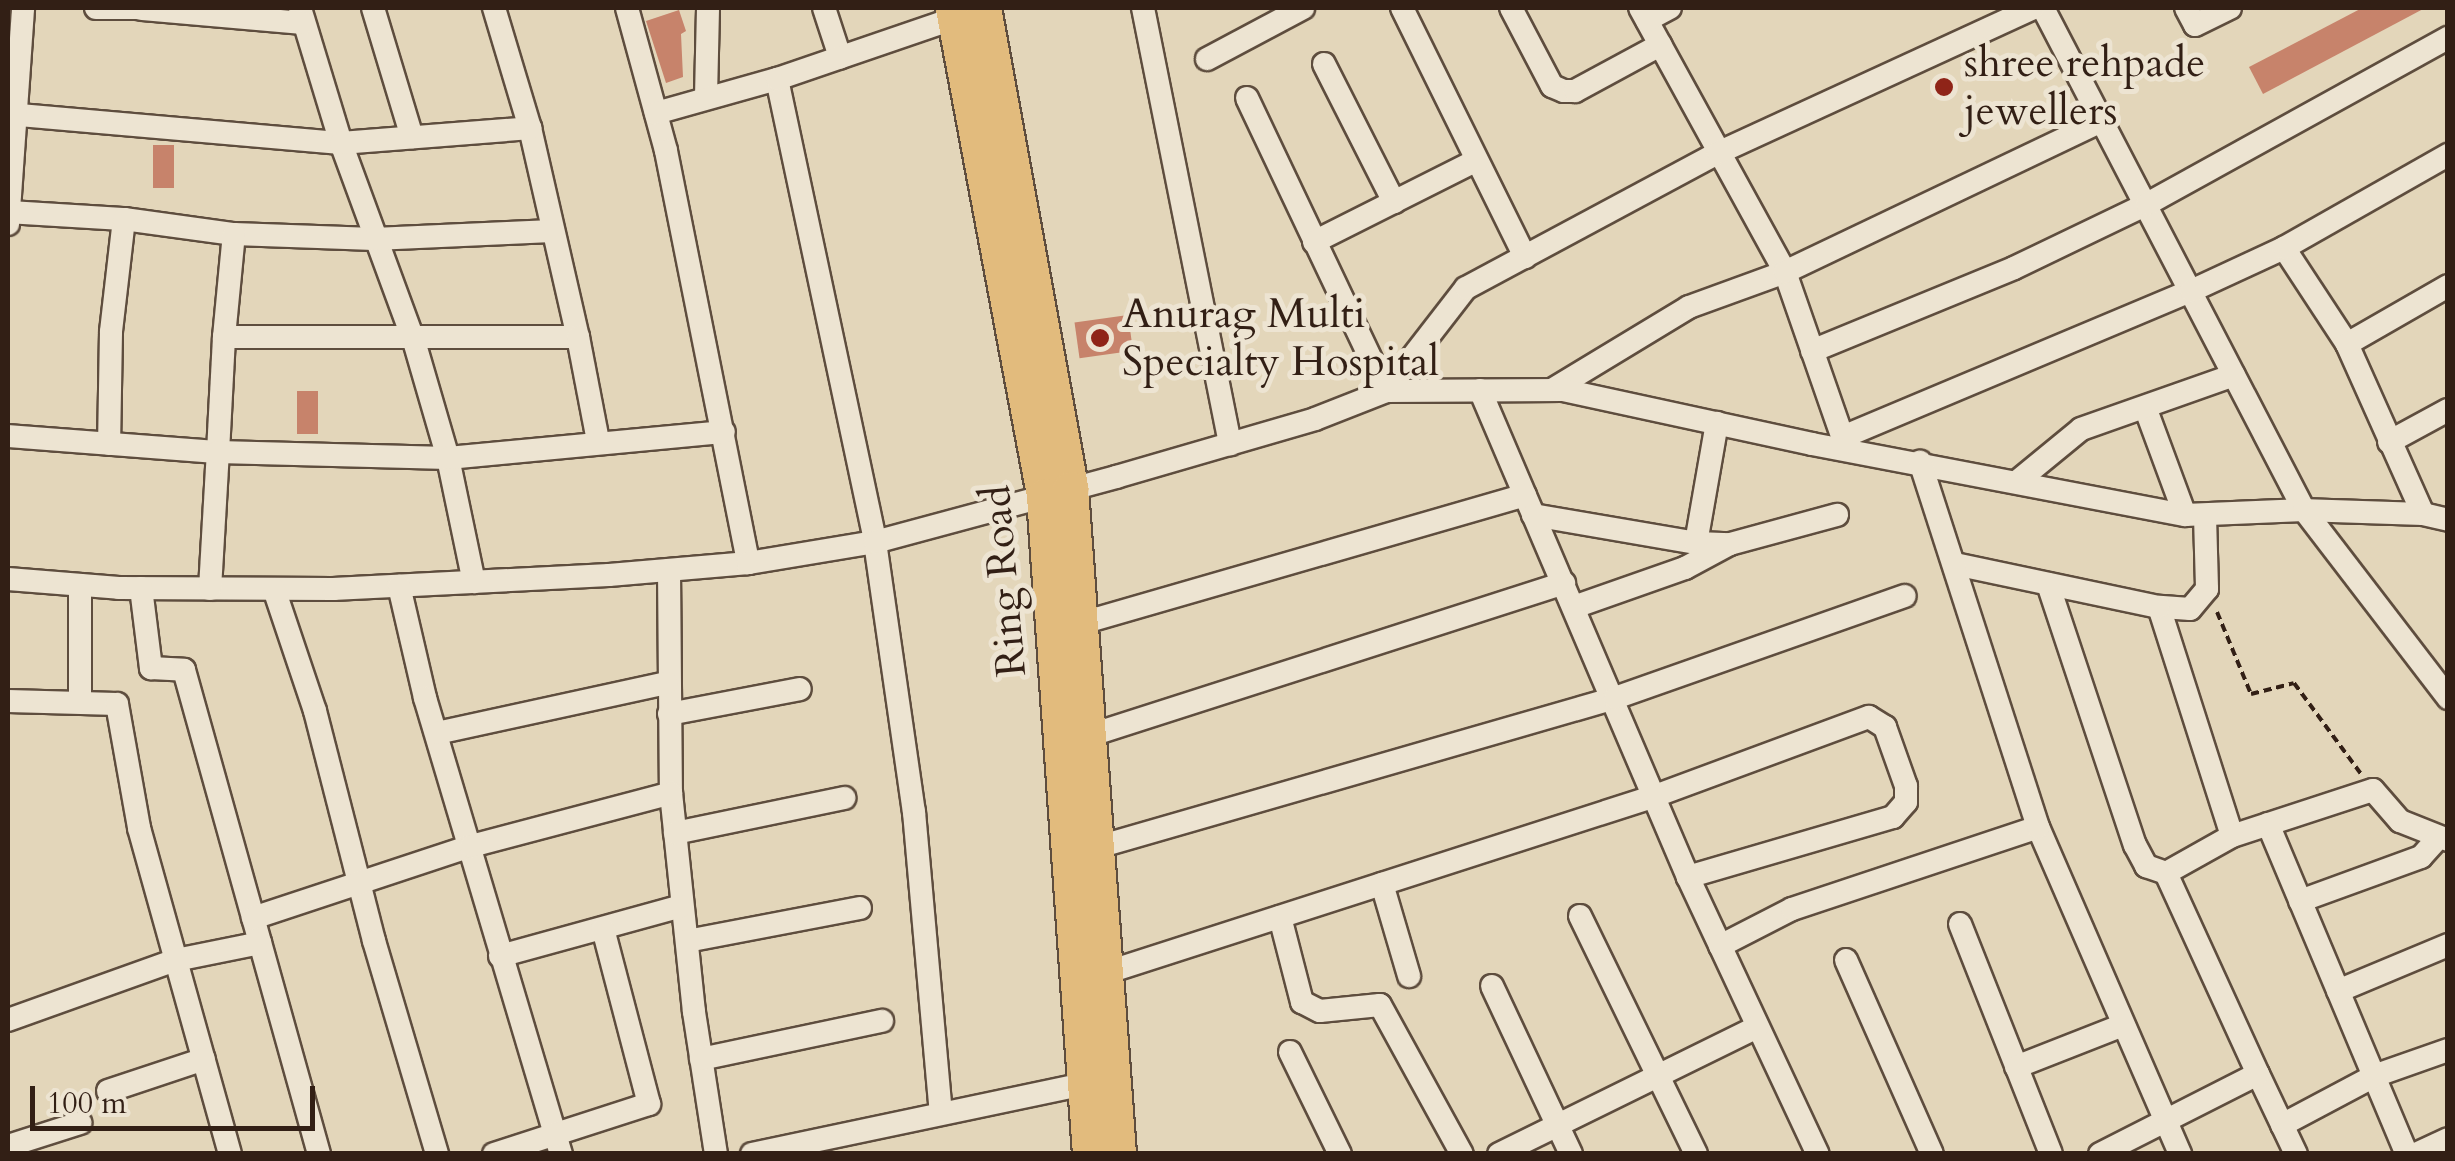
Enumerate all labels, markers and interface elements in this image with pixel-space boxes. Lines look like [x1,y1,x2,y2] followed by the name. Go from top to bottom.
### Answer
[1964,38,2205,136] place label: shree rehpade jewellers
[1933,76,1955,98] marker: shree rehpade jewellers
[1122,289,1439,388] place label: Anurag Multi Specialty Hospital
[1087,325,1113,351] marker: Anurag Multi Specialty Hospital
[971,483,1037,679] street label: Ring Road
[35,1066,320,1128] scale bar
[47,1083,127,1124] text: 100 m

